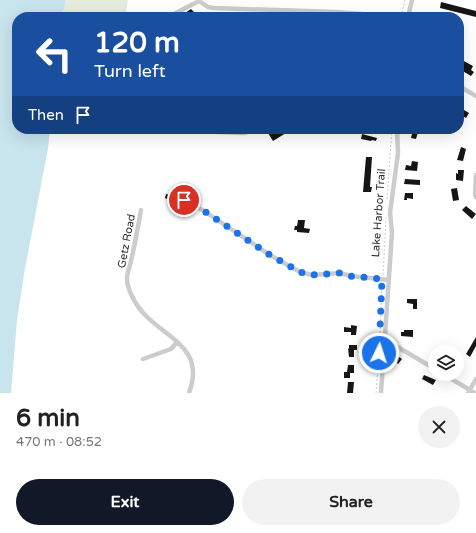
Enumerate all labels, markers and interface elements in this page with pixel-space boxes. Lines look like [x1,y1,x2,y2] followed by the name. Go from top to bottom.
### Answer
[94,26,180,60] text: 120 m
[28,28,80,80] icon: left
[94,60,166,82] text: Turn left
[72,104,94,126] icon: arrive
[28,106,64,124] text: Then
[369,168,388,258] street label: Lake Harbor Trail
[167,183,201,217] pin
[173,189,195,211] icon: arrive
[115,213,138,269] street label: Getz Road
[358,332,400,374] position arrow
[428,345,464,381] map controls
[428,345,464,381] button: layers
[16,404,80,433] text: 6 min
[418,406,460,448] button: close
[16,434,102,450] text: 470 m · 08:52
[16,479,234,525] button: Exit
[242,479,460,525] button: Share

